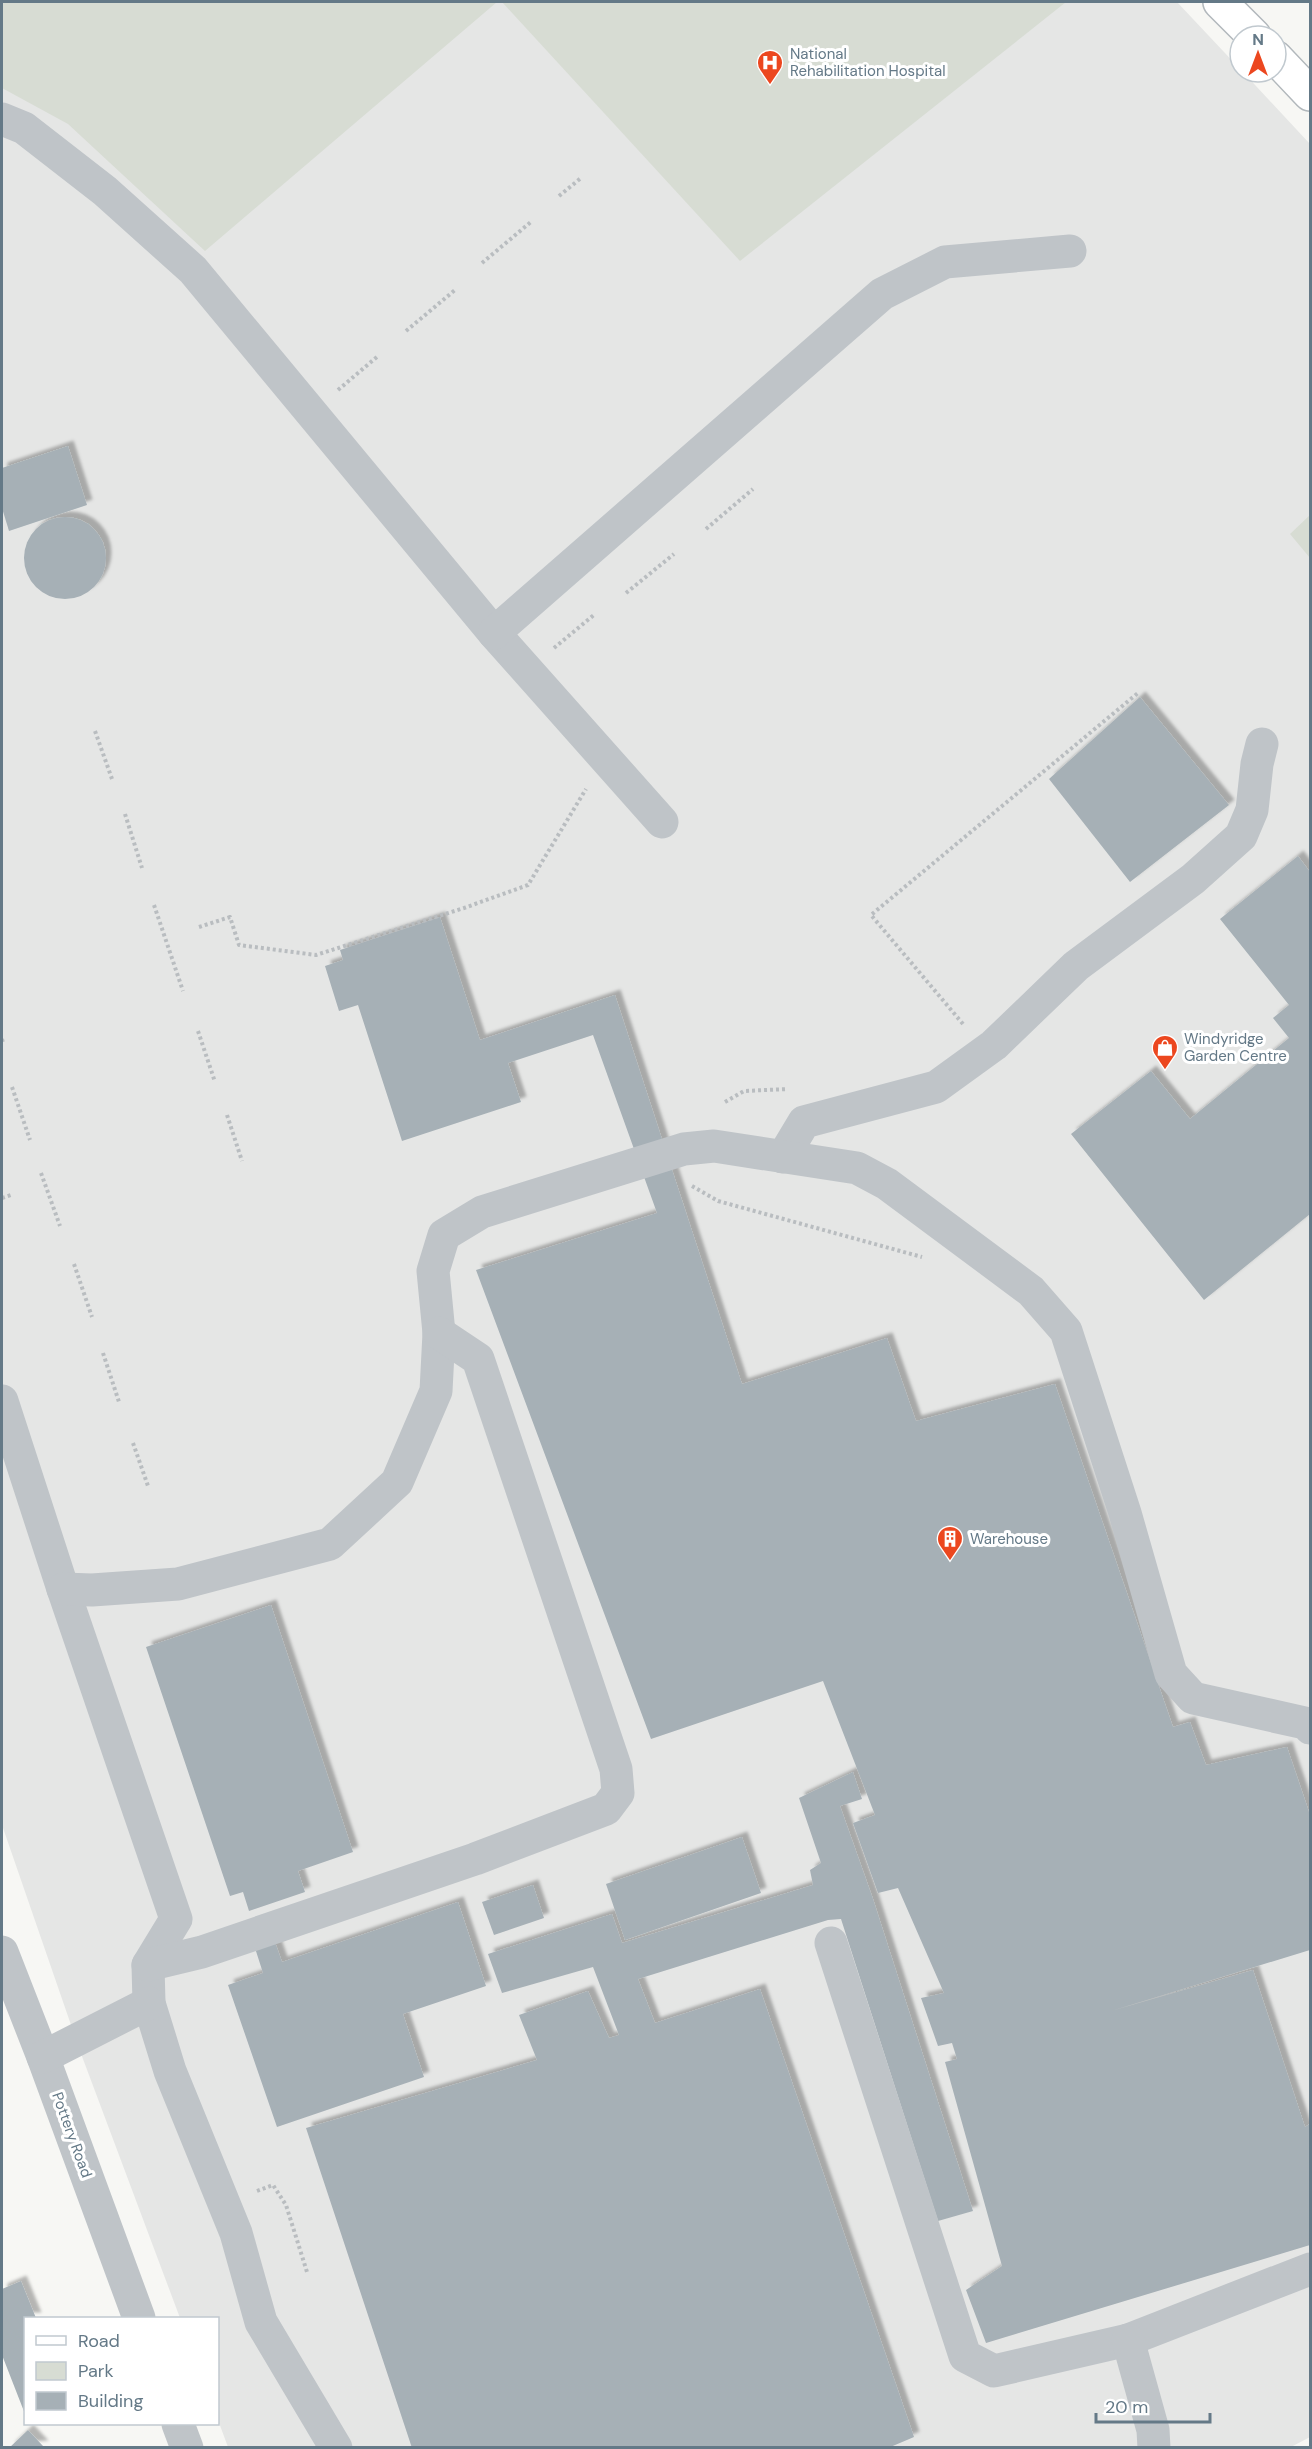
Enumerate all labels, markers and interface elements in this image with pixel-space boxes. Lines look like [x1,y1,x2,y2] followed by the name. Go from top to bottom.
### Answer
[1228,24,1288,84] north arrow
[1252,29,1264,50] text: N
[790,44,946,81] place label: National Rehabilitation Hospital
[755,48,785,86] hospital icon: National Rehabilitation Hospital
[1184,1029,1287,1066] place label: Windyridge Garden Centre
[1150,1033,1180,1071] shop icon: Windyridge Garden Centre
[935,1524,965,1562] building icon: Warehouse
[970,1529,1048,1549] place label: Warehouse
[47,2089,97,2181] street label: Pottery Road
[24,2317,219,2425] legend
[78,2329,120,2353] text: Road
[78,2359,114,2383] text: Park
[1096,2386,1210,2424] scale bar
[78,2389,143,2413] text: Building
[1105,2395,1148,2419] text: 20 m

